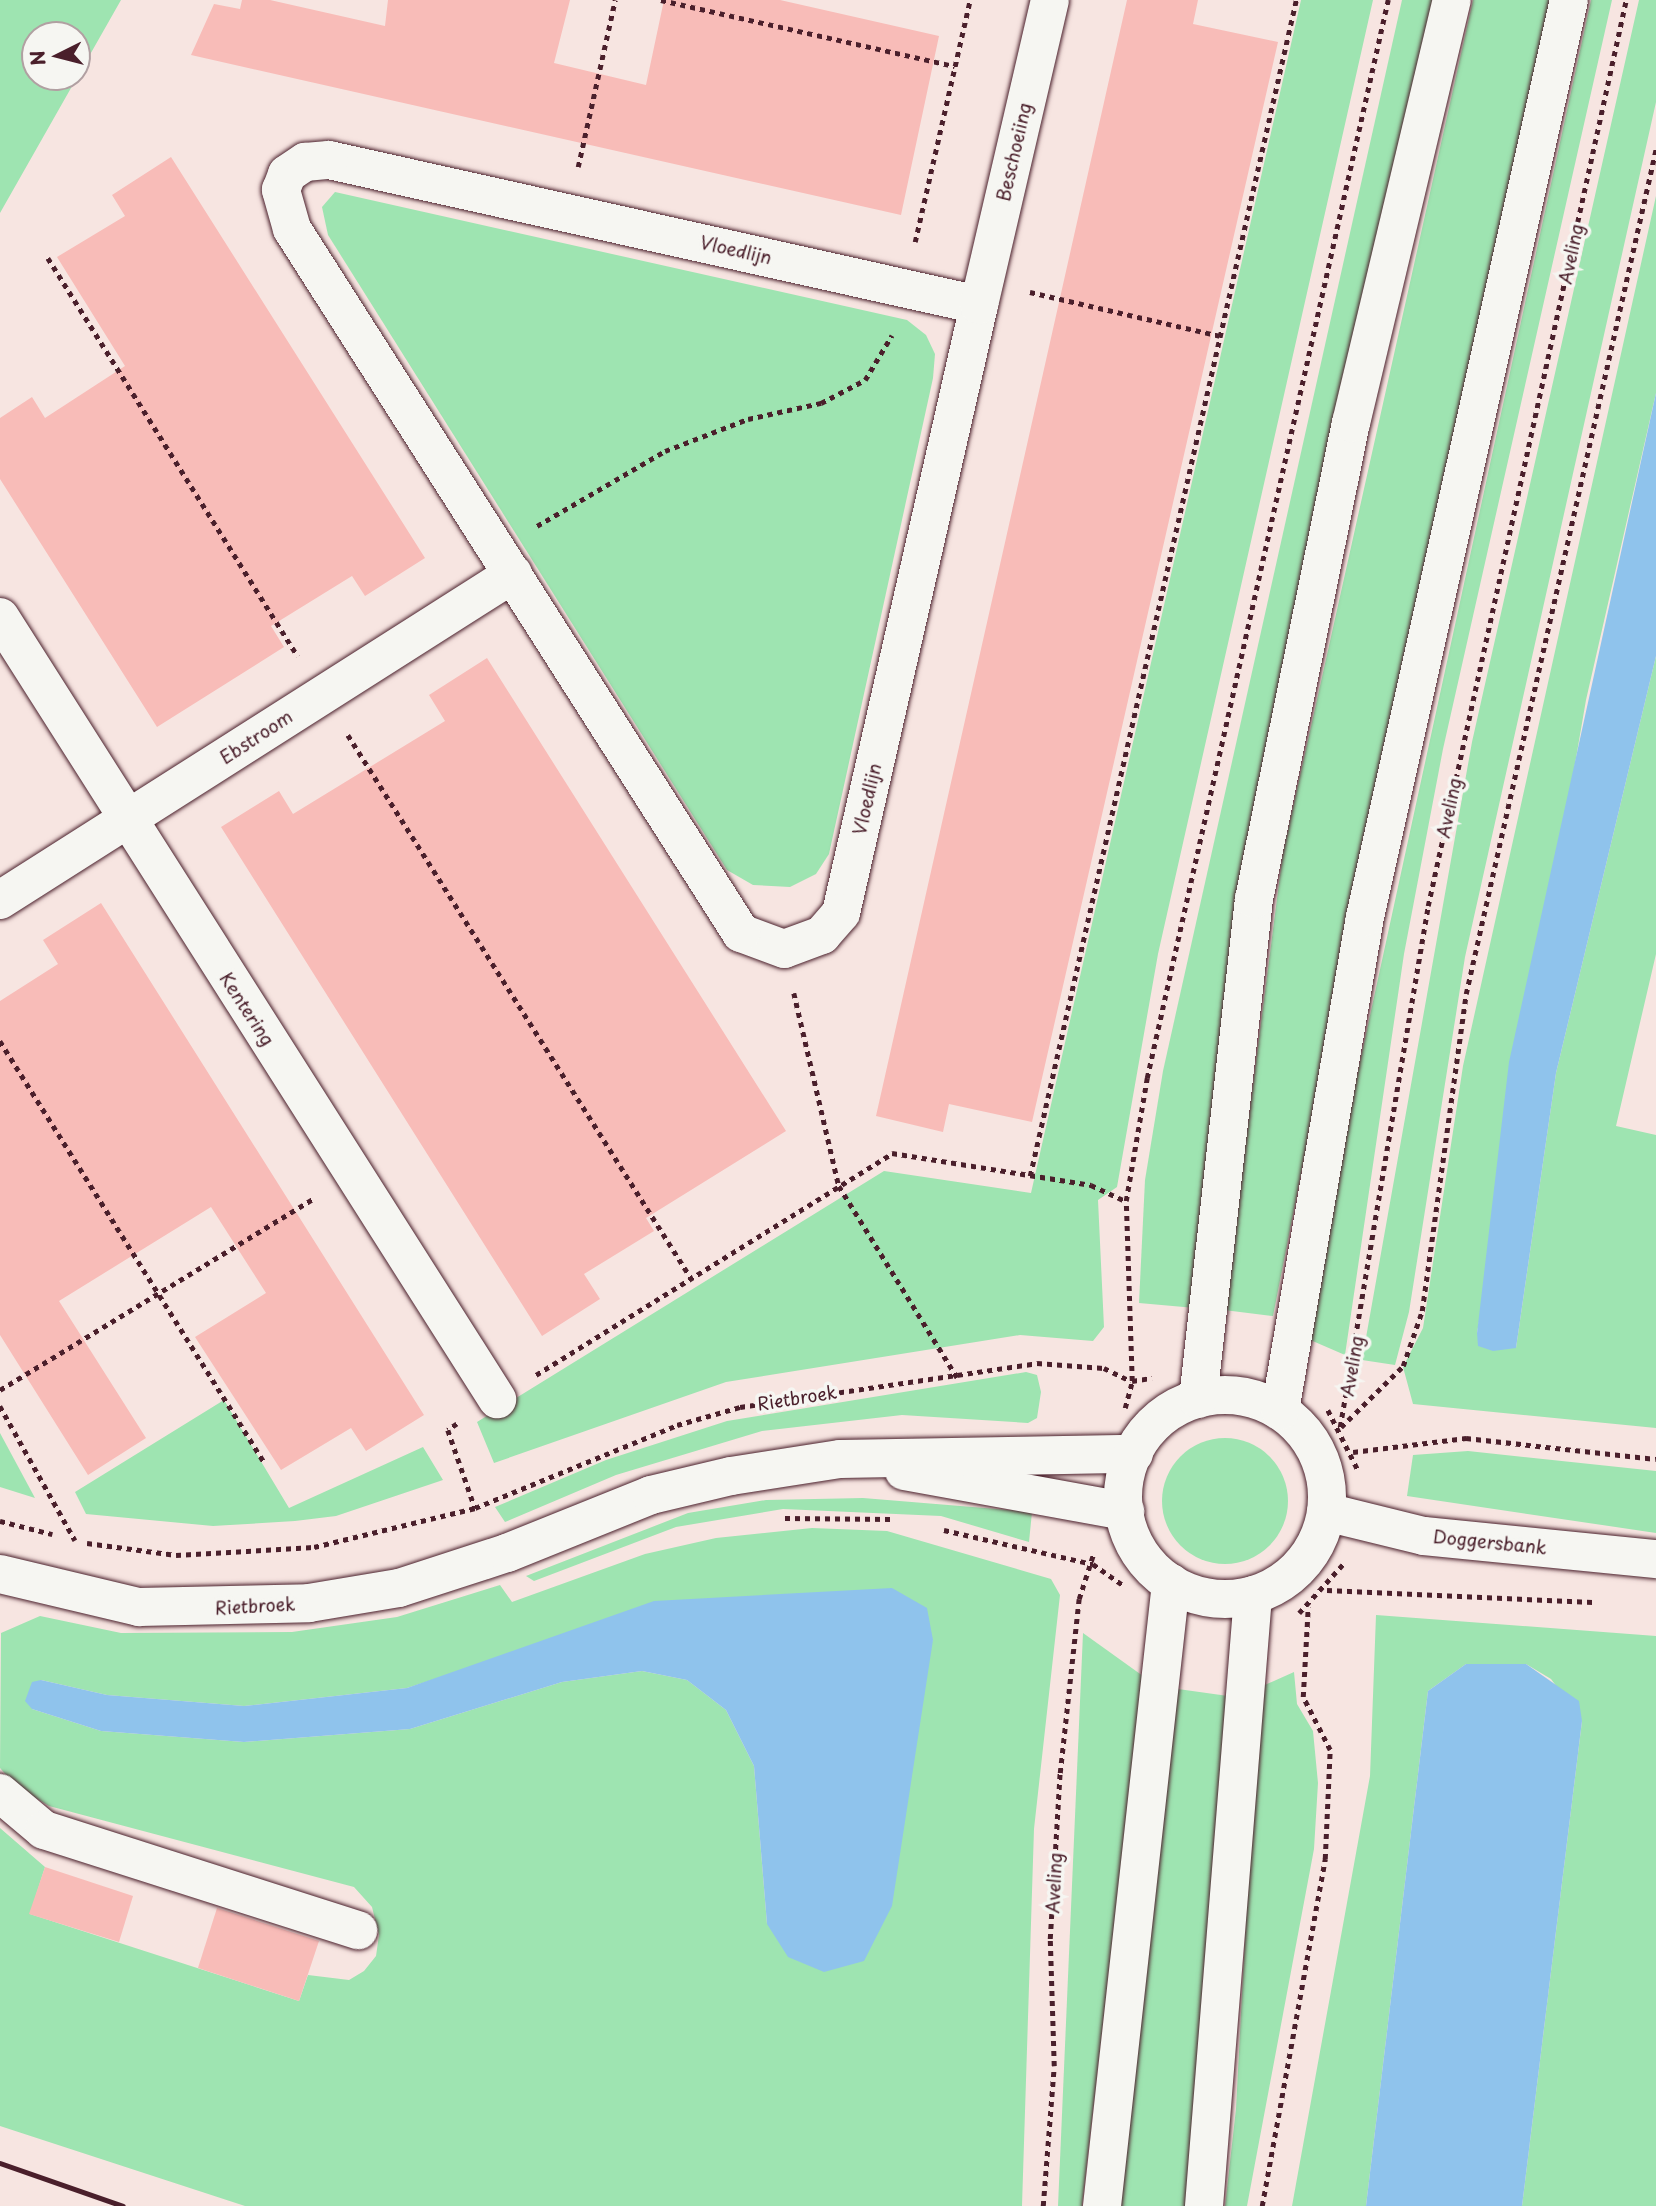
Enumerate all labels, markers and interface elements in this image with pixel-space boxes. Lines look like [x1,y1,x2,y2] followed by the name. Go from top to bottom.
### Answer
[21,21,91,91] north arrow
[22,49,52,67] text: N
[992,101,1036,203] street label: Beschoeiing
[1554,222,1588,286] street label: Aveling
[698,231,774,269] street label: Vloedlijn
[216,706,296,768] street label: Ebstroom
[848,761,886,837] street label: Vloedlijn
[1432,776,1466,840] street label: Aveling
[215,968,279,1050] street label: Kentering
[1336,1334,1368,1398] street label: Aveling
[756,1381,838,1415] street label: Rietbroek
[1432,1525,1548,1559] street label: Doggersbank
[214,1593,296,1619] street label: Rietbroek
[1042,1852,1066,1914] street label: Aveling

